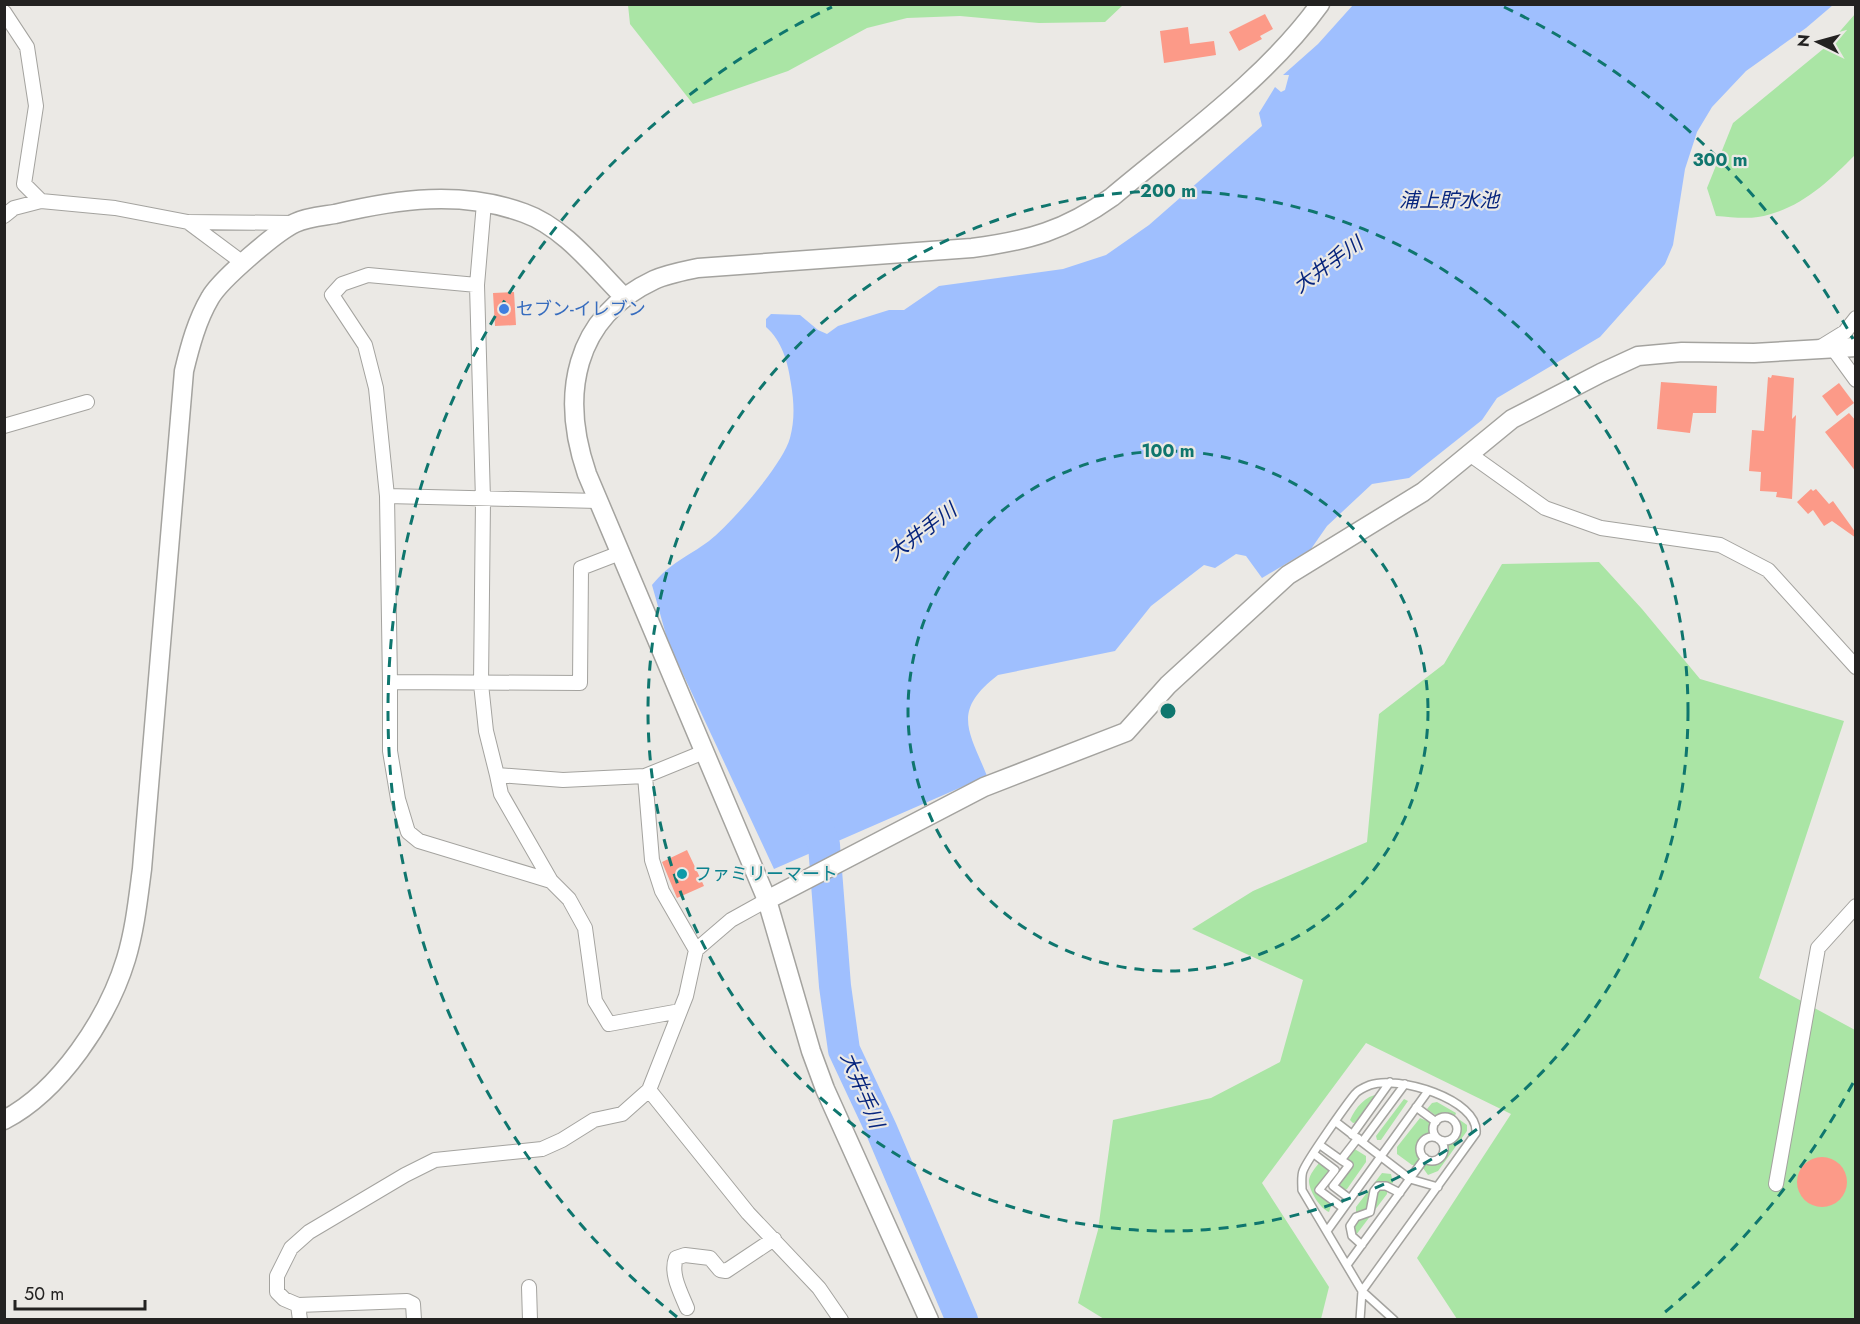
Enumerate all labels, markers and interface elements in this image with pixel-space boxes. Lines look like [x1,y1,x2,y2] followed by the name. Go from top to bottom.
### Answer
[1788,12,1848,72] north arrow
[1792,33,1816,48] text: N
[1692,147,1748,173] text: 300 m
[1140,178,1196,204] text: 200 m
[1399,186,1501,215] water label: 浦上貯水池
[1287,229,1371,300] water label: 大井手川
[516,296,646,322] place label: セブン-イレブン
[497,302,511,316] marker: セブン-イレブン
[1141,438,1195,464] text: 100 m
[881,495,964,568] water label: 大井手川
[1158,701,1178,721] centre of rings
[694,861,838,887] place label: ファミリーマート
[675,867,689,881] marker: ファミリーマート
[833,1048,892,1134] water label: 大井手川
[15,1273,146,1311] scale bar
[24,1281,64,1307] text: 50 m

